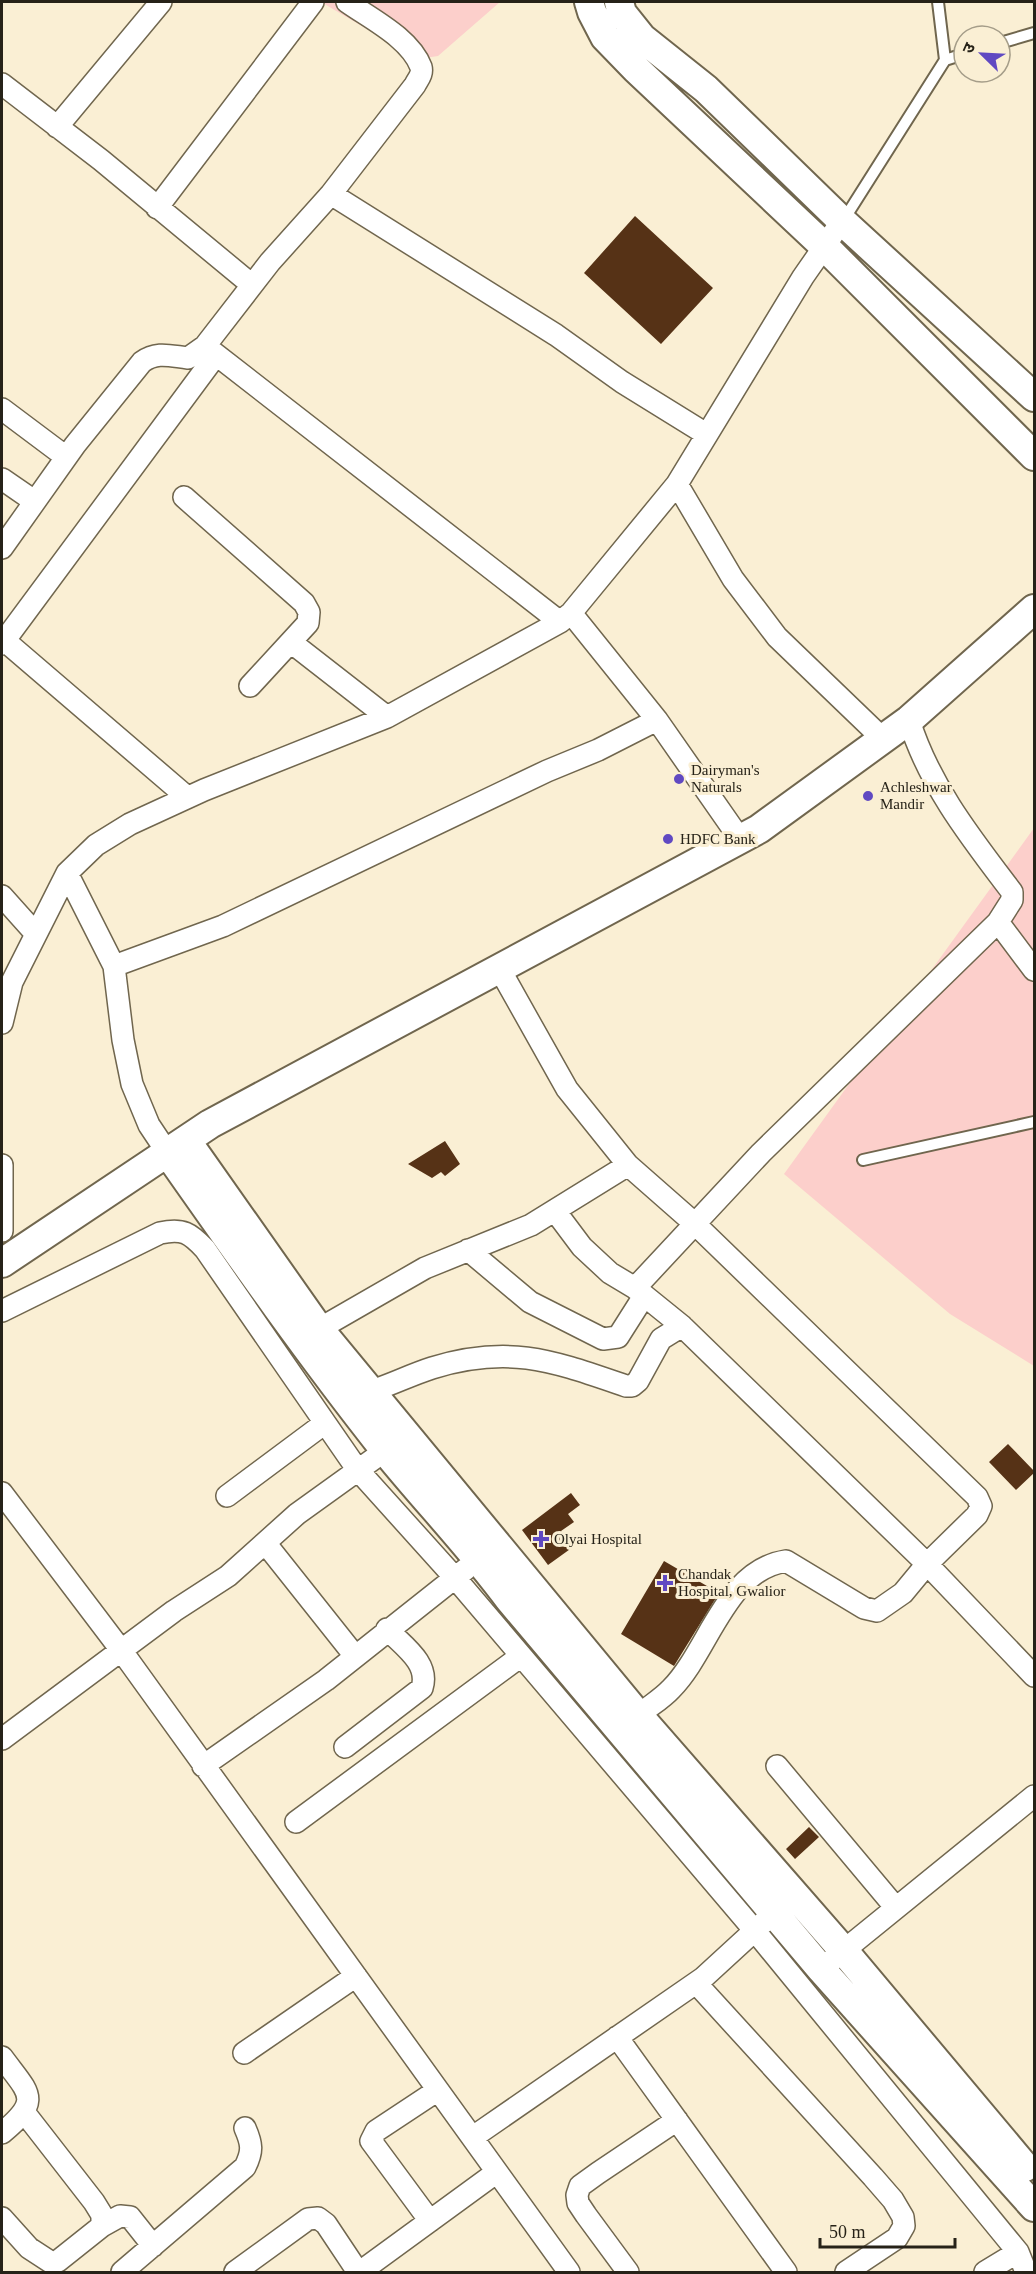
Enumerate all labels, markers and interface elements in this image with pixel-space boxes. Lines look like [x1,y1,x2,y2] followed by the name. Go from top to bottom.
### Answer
[952,24,1012,84] north arrow
[959,40,979,56] text: उ
[691,762,760,795] place label: Dairyman's Naturals
[672,772,686,786] marker: Dairyman's Naturals
[880,779,952,812] place label: Achleshwar Mandir
[861,789,875,803] marker: Achleshwar Mandir
[680,831,756,847] place label: HDFC Bank
[661,832,675,846] marker: HDFC Bank
[532,1530,550,1548] marker: Olyai Hospital
[554,1531,642,1547] place label: Olyai Hospital
[678,1566,785,1599] place label: Chandak Hospital, Gwalior
[656,1574,674,1592] marker: Chandak Hospital, Gwalior
[820,2211,955,2249] scale bar
[829,2222,866,2242] text: 50 m

